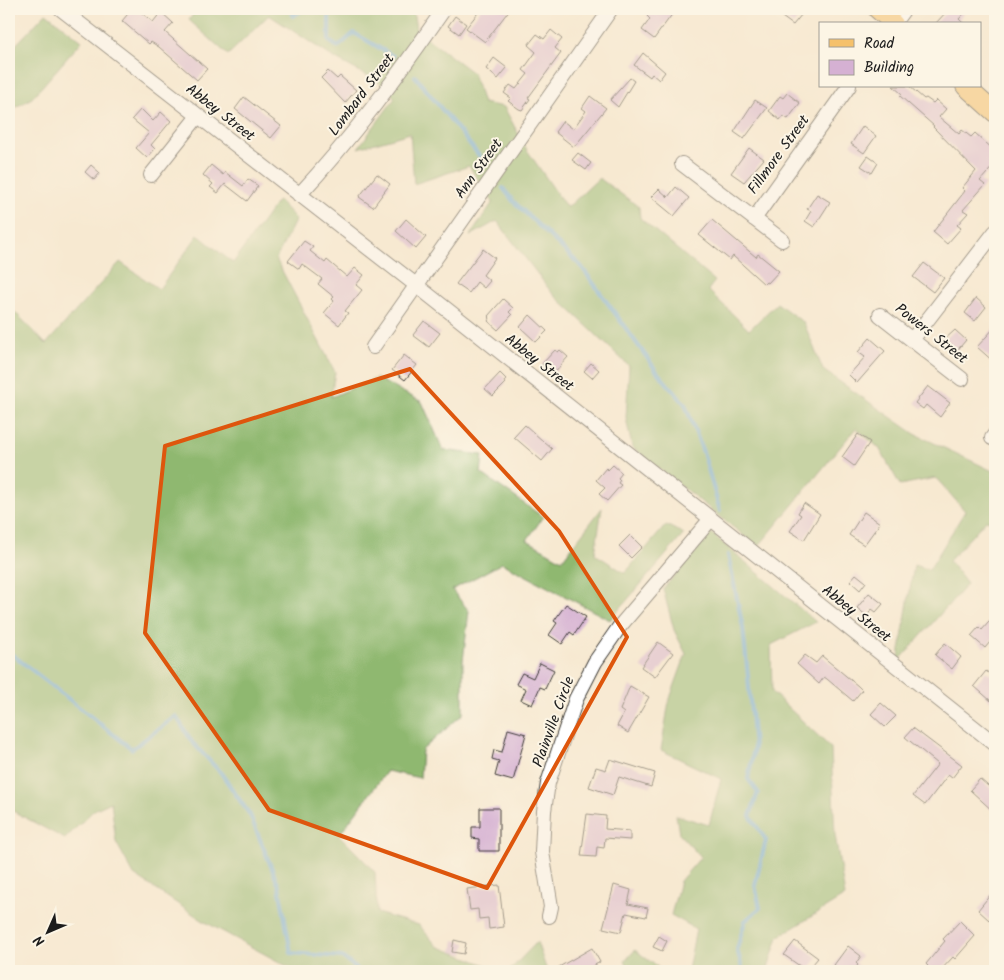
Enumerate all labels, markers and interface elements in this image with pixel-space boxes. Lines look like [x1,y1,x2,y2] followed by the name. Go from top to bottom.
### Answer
[819,22,982,88] legend
[864,32,895,56] text: Road
[323,48,401,141] street label: Lombard Street
[864,56,914,80] text: Building
[180,78,260,148] street label: Abbey Street
[742,110,816,200] street label: Fillmore Street
[449,134,509,204] street label: Ann Street
[889,298,973,370] street label: Powers Street
[499,328,579,398] street label: Abbey Street
[816,579,896,649] street label: Abbey Street
[526,673,582,771] street label: Plainville Circle
[22,908,72,958] north arrow
[28,929,50,951] text: N

